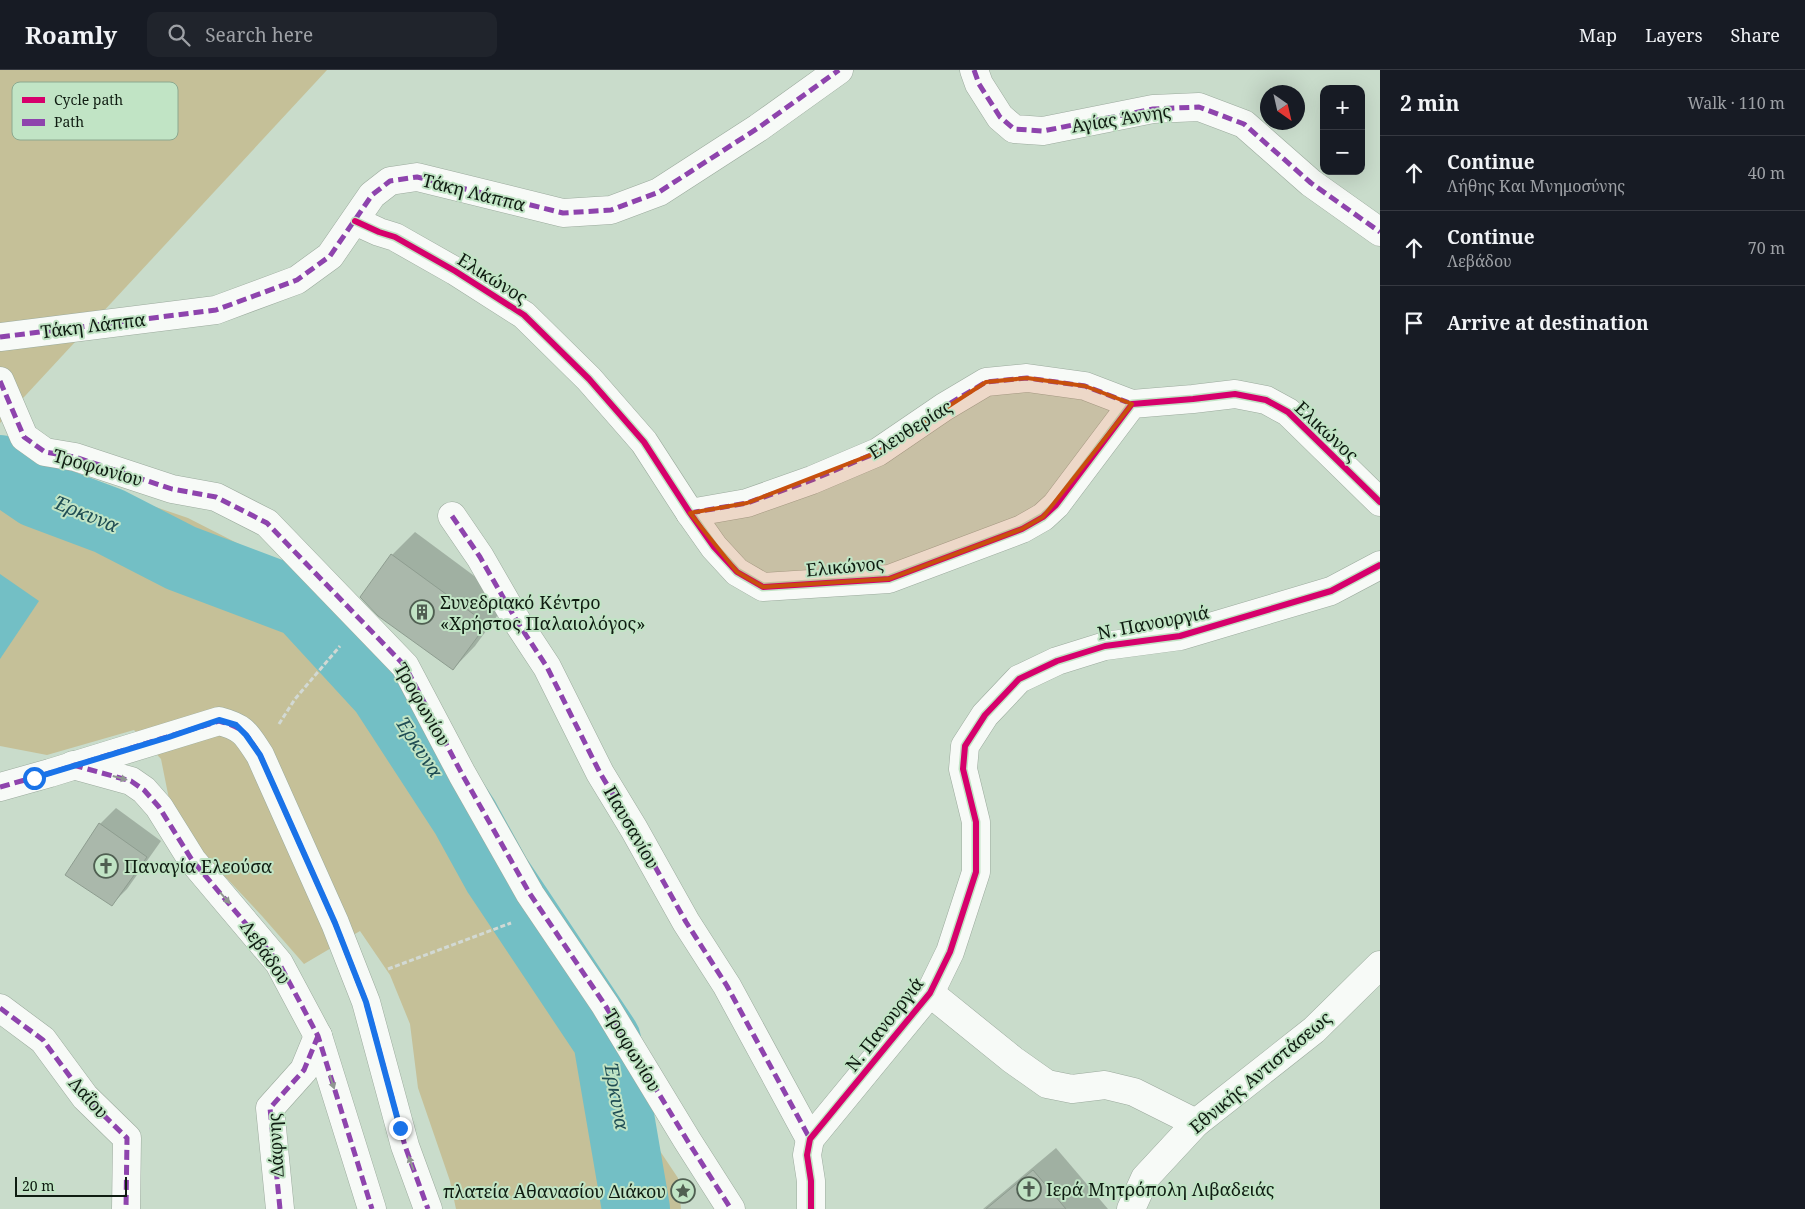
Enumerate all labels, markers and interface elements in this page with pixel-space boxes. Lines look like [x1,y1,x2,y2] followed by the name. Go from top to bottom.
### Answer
[147,12,497,57] search box
[25,18,117,51] text: Roamly
[165,21,193,49] icon: search
[205,22,313,48] text: Search here
[1579,23,1617,47] text: Map
[1645,23,1703,47] text: Layers
[1731,23,1780,47] text: Share
[12,82,178,140] legend
[1260,85,1305,130] north arrow
[1320,85,1365,175] map controls
[1320,85,1365,130] button: +
[1400,89,1459,117] text: 2 min
[54,90,123,109] text: Cycle path
[1688,92,1785,114] text: Walk · 110 m
[1069,98,1173,138] street label: Αγίας Άννης
[54,112,84,131] text: Path
[1320,130,1365,175] button: −
[1447,149,1535,175] text: Continue
[1400,159,1428,187] icon: ahead
[1748,162,1785,184] text: 40 m
[420,168,529,217] street label: Τάκη Λάππα
[1447,175,1625,197] text: Λήθης Και Μνημοσύνης
[1447,224,1535,250] text: Continue
[1400,234,1428,262] icon: ahead
[1748,237,1785,259] text: 70 m
[453,247,533,309] street label: Ελικώνος
[1447,250,1512,272] text: Λεβάδου
[39,307,147,343] street label: Τάκη Λάππα
[1400,309,1428,337] icon: arrive
[1447,310,1649,336] text: Arrive at destination
[864,394,956,464] street label: Ελευθερίας
[1290,395,1364,467] street label: Ελικώνος
[50,443,146,491] street label: Τροφωνίου
[51,489,123,539] water label: Έρκυνα
[805,551,886,581] street label: Ελικώνος
[440,590,646,635] place label: Συνεδριακό Κέντρο «Χρήστος Παλαιολόγος»
[409,599,435,625] building icon: Συνεδριακό Κέντρο «Χρήστος Παλαιολόγος»
[1095,599,1211,645] street label: Ν. Πανουργιά
[390,658,456,750] street label: Τροφωνίου
[391,713,449,783] water label: Έρκυνα
[23,767,46,790] route start
[113,774,128,782] one-way arrow
[599,781,665,873] street label: Παυσανίου
[93,853,119,879] church icon: Παναγία Ελεούσα
[124,854,273,878] place label: Παναγία Ελεούσα
[220,891,231,904] one-way arrow
[235,915,297,989] street label: Λεβάδου
[840,972,929,1076] street label: Ν. Πανουργιά
[599,1004,667,1096] street label: Τροφωνίου
[1184,1005,1336,1139] street label: Εθνικής Αντιστάσεως
[598,1062,636,1132] water label: Έρκυνα
[64,1071,114,1123] street label: Λαΐου
[329,1074,336,1089] one-way arrow
[261,1112,289,1178] street label: Δάφνης
[389,1117,412,1140] route end
[407,1155,415,1170] one-way arrow
[15,1174,128,1197] scale bar
[22,1176,55,1195] text: 20 m
[1016,1176,1042,1202] church icon: Ιερά Μητρόπολη Λιβαδειάς
[1046,1177,1275,1201] place label: Ιερά Μητρόπολη Λιβαδειάς
[670,1178,696,1204] place icon: πλατεία Αθανασίου Διάκου
[443,1179,666,1203] place label: πλατεία Αθανασίου Διάκου

